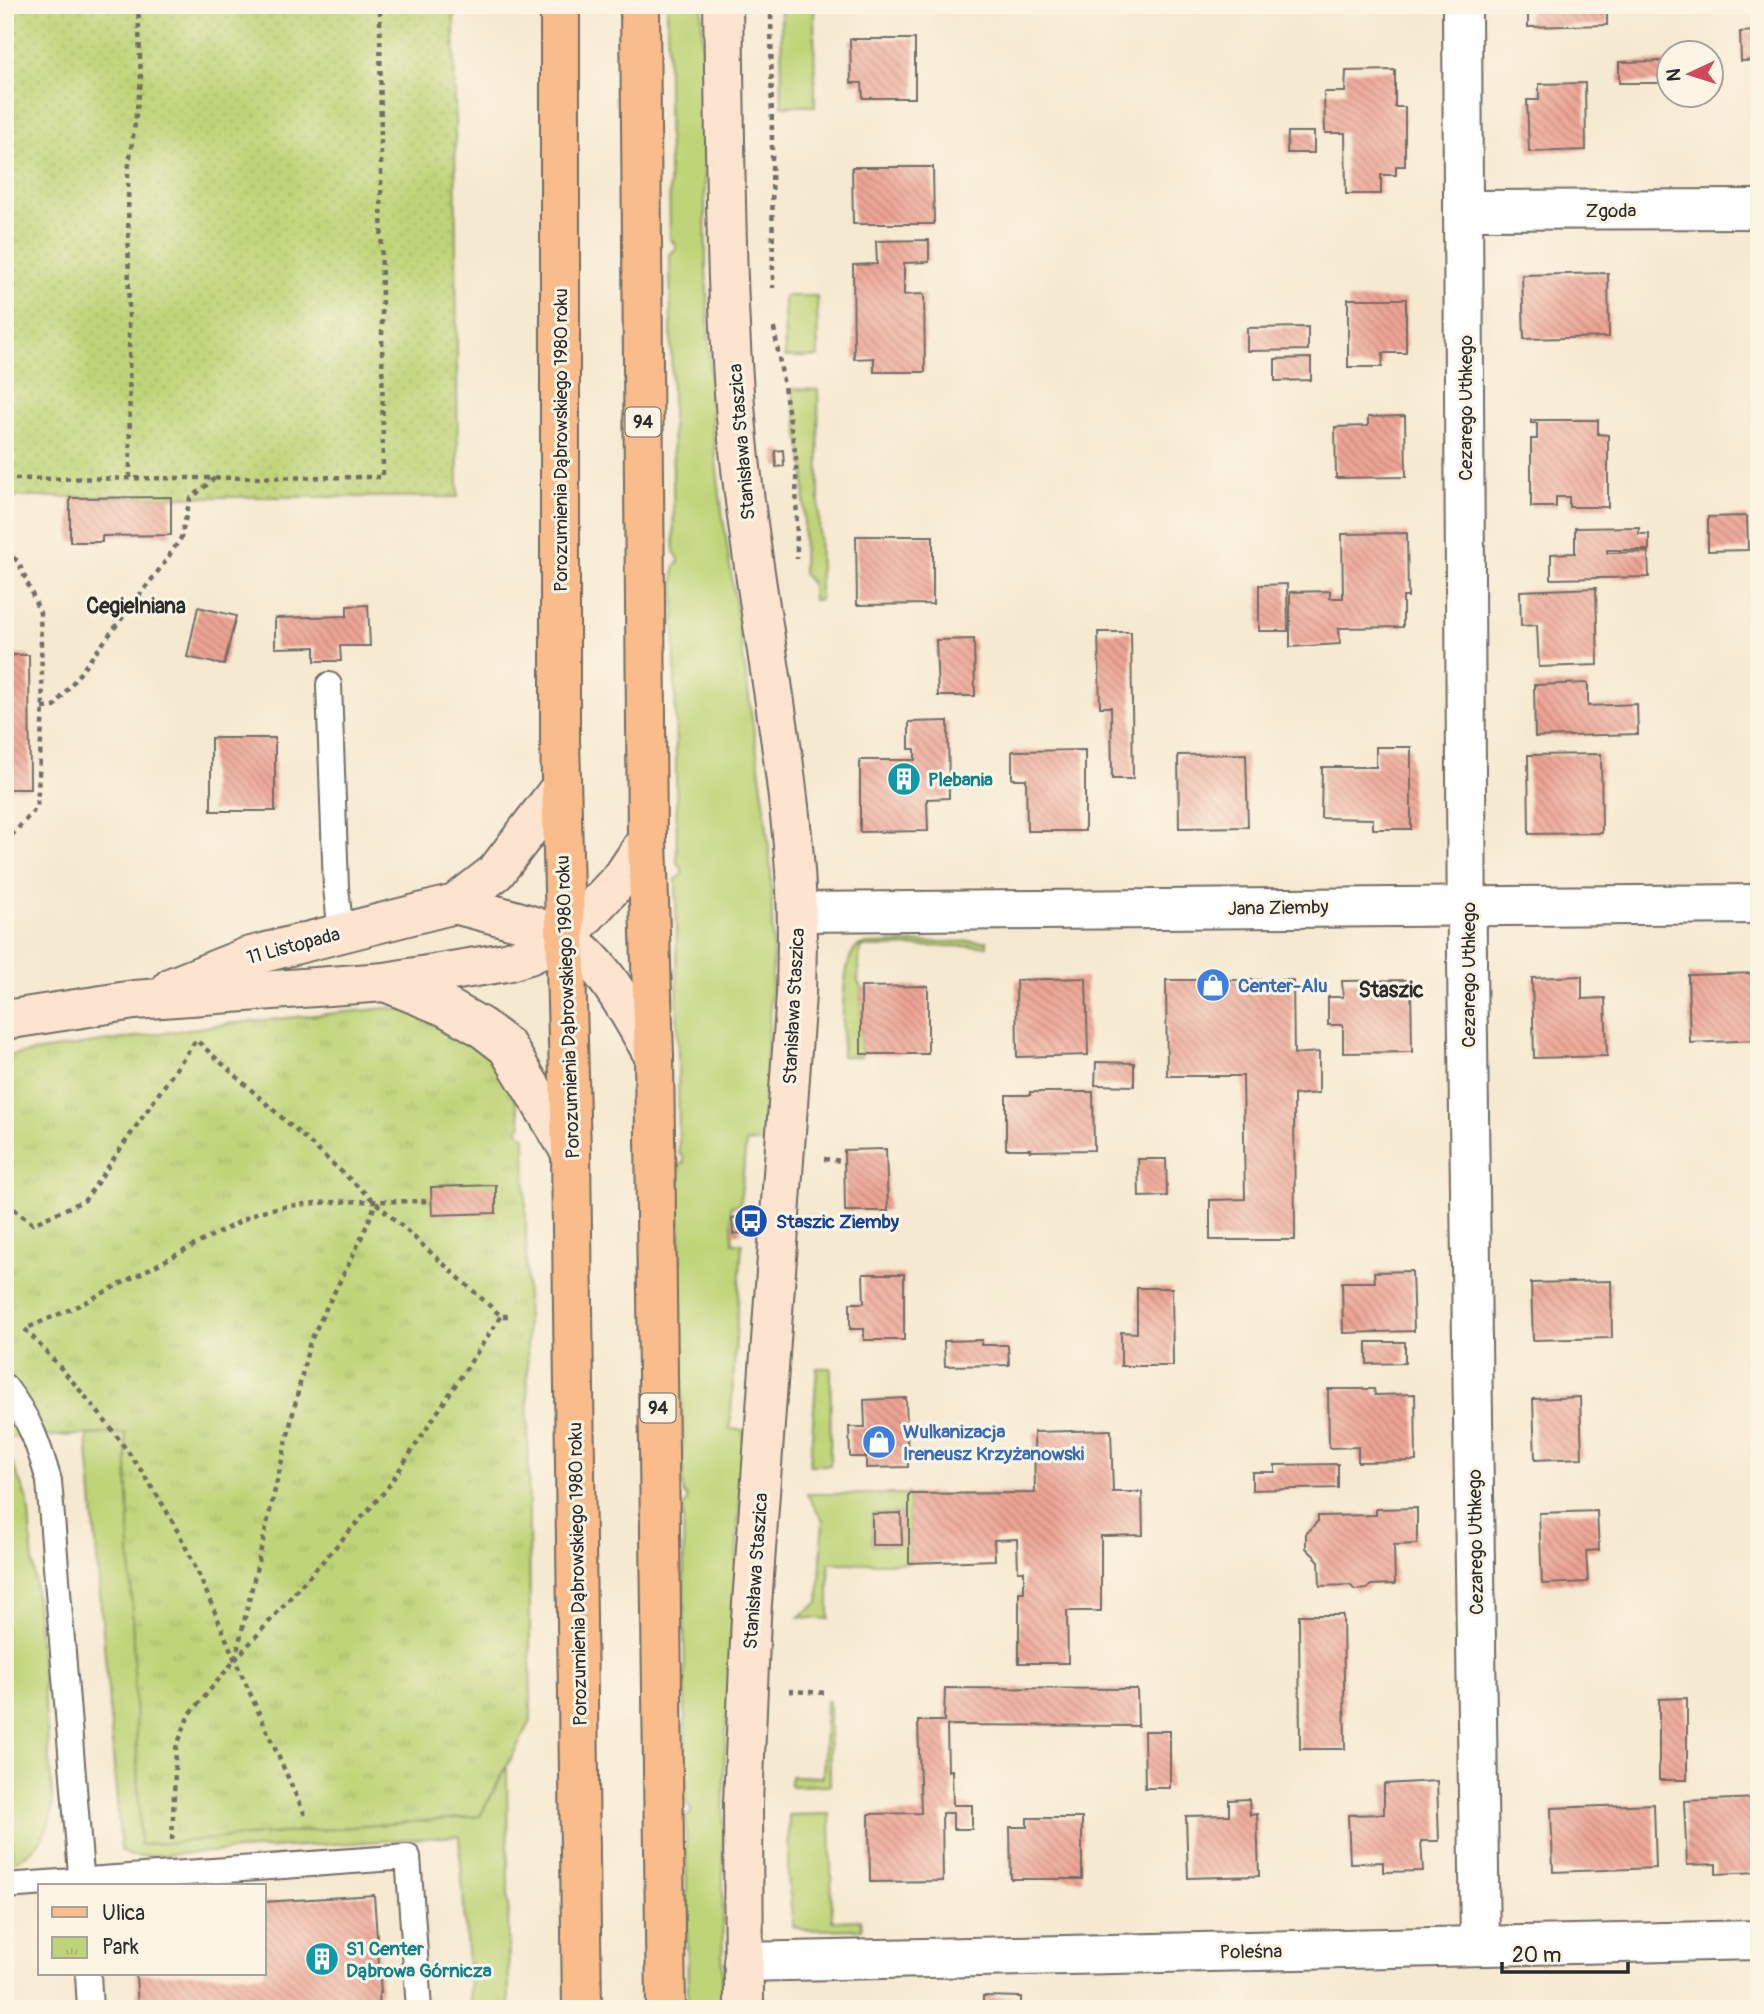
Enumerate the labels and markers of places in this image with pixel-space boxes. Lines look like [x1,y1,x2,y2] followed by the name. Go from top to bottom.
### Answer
[885,760,923,798] building icon: Plebania
[928,768,993,792] place label: Plebania
[1194,966,1232,1004] shop icon: Center-Alu
[1238,974,1328,998] place label: Center-Alu
[732,1202,770,1240] bus stop icon: Staszic Ziemby
[776,1210,900,1234] place label: Staszic Ziemby
[903,1420,1085,1466] place label: Wulkanizacja Ireneusz Krzyżanowski
[860,1423,898,1461] shop icon: Wulkanizacja Ireneusz Krzyżanowski
[346,1937,492,1983] place label: S1 Center Dąbrowa Górnicza
[303,1940,341,1978] building icon: S1 Center Dąbrowa Górnicza

